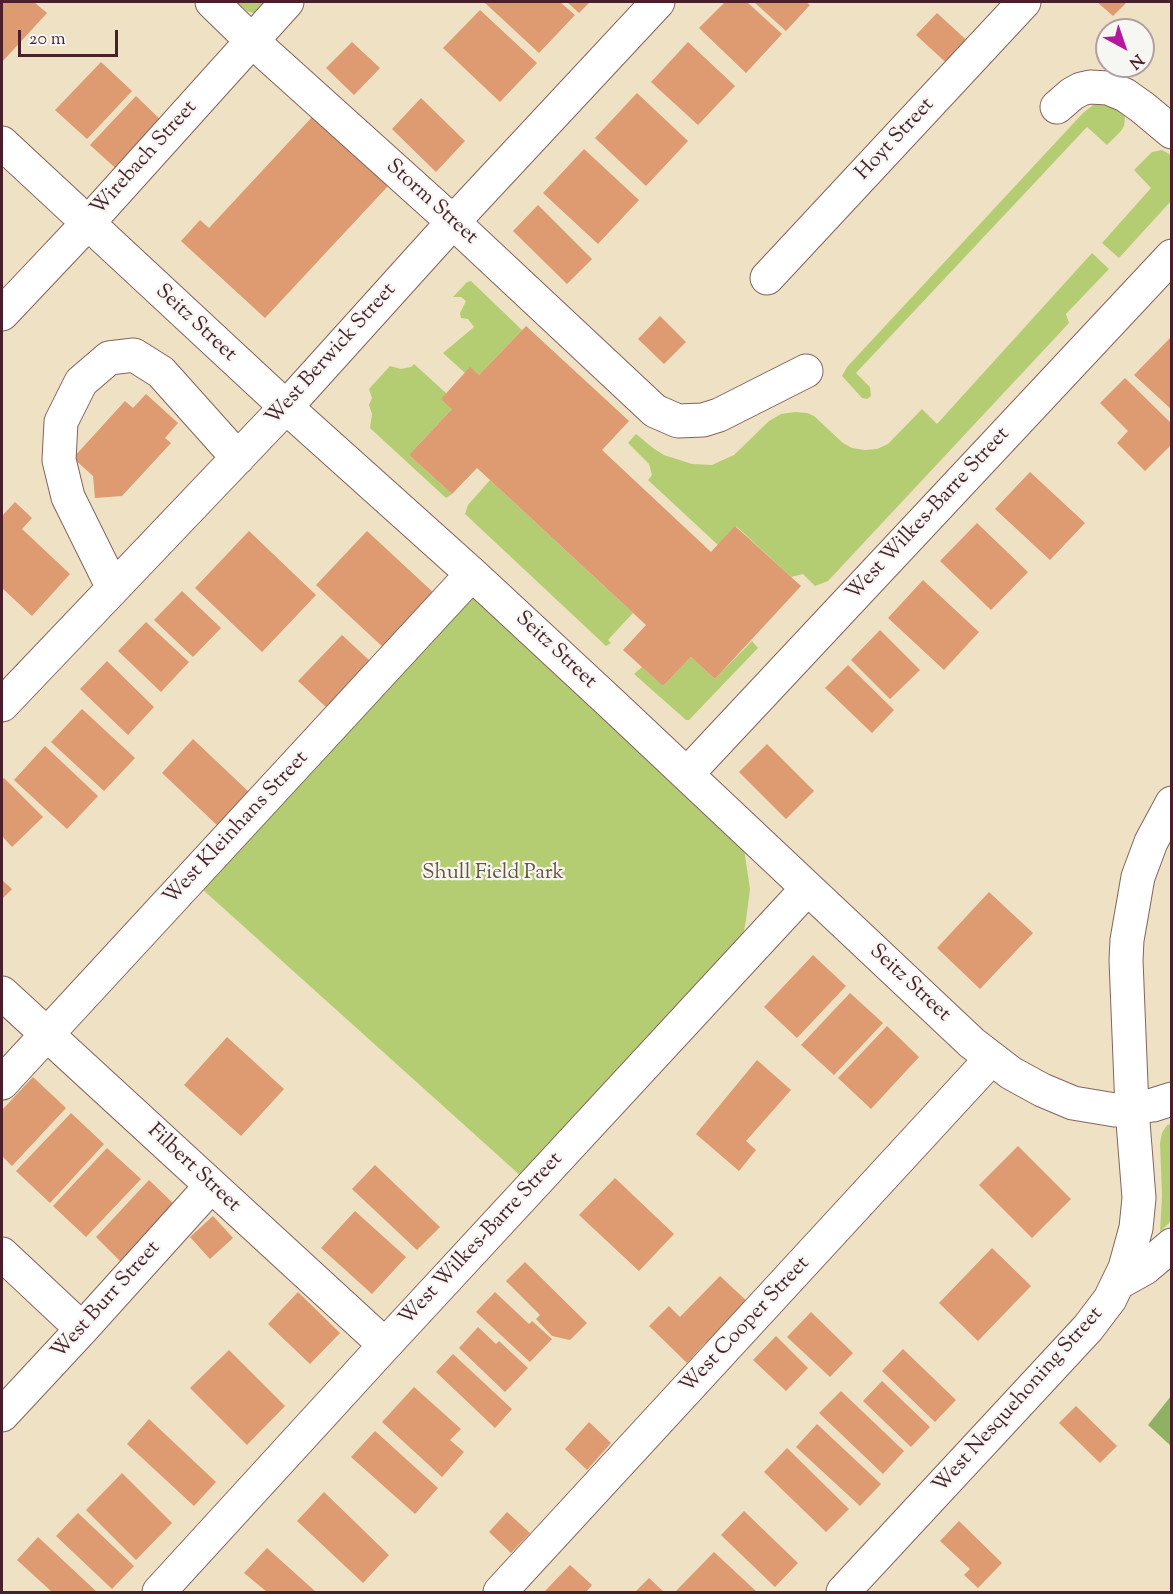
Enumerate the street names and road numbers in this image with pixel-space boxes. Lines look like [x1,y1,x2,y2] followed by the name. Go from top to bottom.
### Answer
[851,93,941,187] street label: Hoyt Street
[87,96,203,222] street label: Wirebach Street
[380,155,482,251] street label: Storm Street
[261,279,403,431] street label: West Berwick Street
[149,280,241,368] street label: Seitz Street
[842,423,1016,607] street label: West Wilkes-Barre Street
[509,607,601,695] street label: Seitz Street
[159,747,315,911] street label: West Kleinhans Street
[863,940,955,1028] street label: Seitz Street
[141,1119,245,1219] street label: Filbert Street
[395,1148,569,1332] street label: West Wilkes-Barre Street
[47,1237,167,1365] street label: West Burr Street
[676,1252,816,1400] street label: West Cooper Street
[929,1303,1109,1499] street label: West Nesquehoning Street

